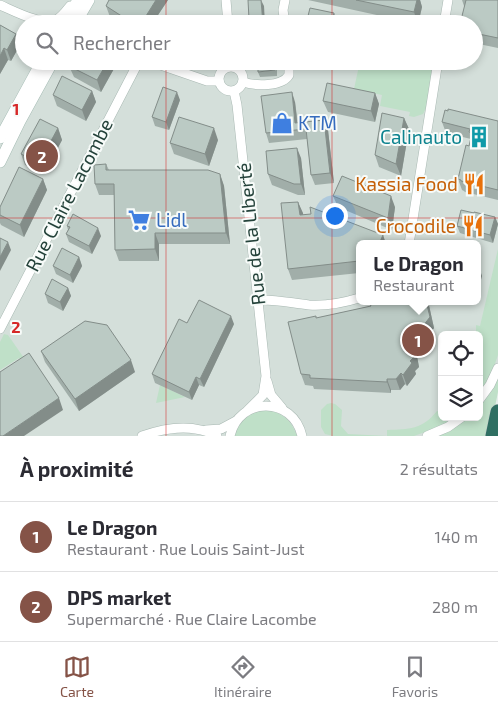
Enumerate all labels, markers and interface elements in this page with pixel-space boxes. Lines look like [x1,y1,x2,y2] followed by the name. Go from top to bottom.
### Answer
[15,15,483,70] search box
[33,29,61,57] icon: search
[73,31,171,54] text: Rechercher
[13,99,19,118] text: 1
[269,110,295,136] shop icon: KTM
[298,111,337,134] place label: KTM
[20,115,117,275] street label: Rue Claire Lacombe
[466,124,492,150] building icon: Calinauto
[380,125,462,148] place label: Calinauto
[26,137,58,175] pin: 2
[232,162,269,306] street label: Rue de la Liberté
[461,171,487,197] restaurant icon: Kassia Food
[355,172,458,195] place label: Kassia Food
[322,203,348,229] your location
[126,207,152,233] supermarket icon: Lidl
[156,208,187,231] place label: Lidl
[460,213,486,239] restaurant icon: Crocodile
[376,214,456,237] place label: Crocodile
[356,240,481,305] popup
[373,252,464,275] text: Le Dragon
[373,275,454,294] text: Restaurant
[11,317,21,336] text: 2
[402,321,434,359] pin: 1
[438,331,483,421] map controls
[438,331,483,376] button: locate
[438,376,483,421] button: layers
[20,456,134,481] text: À proximité
[400,459,478,478] text: 2 résultats
[67,516,157,539] text: Le Dragon
[33,527,39,546] text: 1
[435,527,478,546] text: 140 m
[67,539,305,558] text: Restaurant · Rue Louis Saint-Just
[67,586,171,609] text: DPS market
[31,597,41,616] text: 2
[432,597,478,616] text: 280 m
[67,609,317,628] text: Supermarché · Rue Claire Lacombe
[60,653,94,700] tab: Carte
[214,653,272,700] tab: Itinéraire
[392,653,438,700] tab: Favoris

